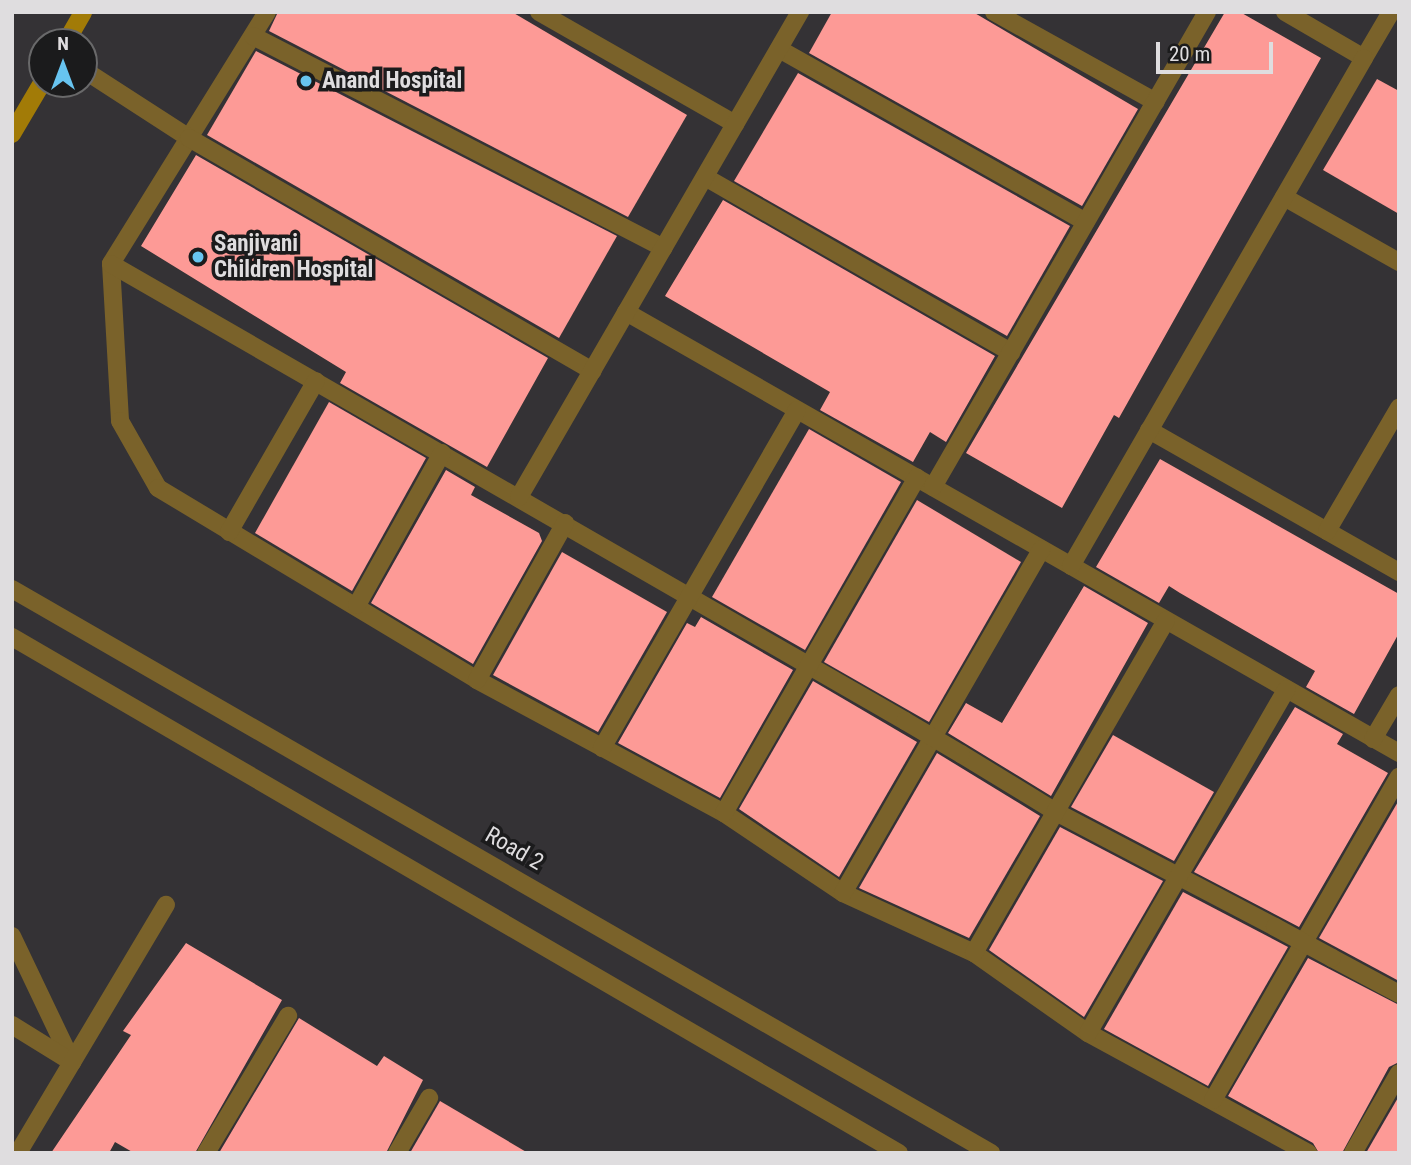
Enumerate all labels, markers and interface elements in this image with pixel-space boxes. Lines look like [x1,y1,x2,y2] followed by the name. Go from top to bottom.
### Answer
[28,28,98,98] north arrow
[1159,28,1276,72] scale bar
[57,32,69,55] text: N
[1169,42,1210,66] text: 20 m
[322,67,462,95] place label: Anand Hospital
[296,71,316,91] marker: Anand Hospital
[214,230,373,284] place label: Sanjivani Children Hospital
[188,247,208,267] marker: Sanjivani Children Hospital
[480,821,548,877] street label: Road 2

